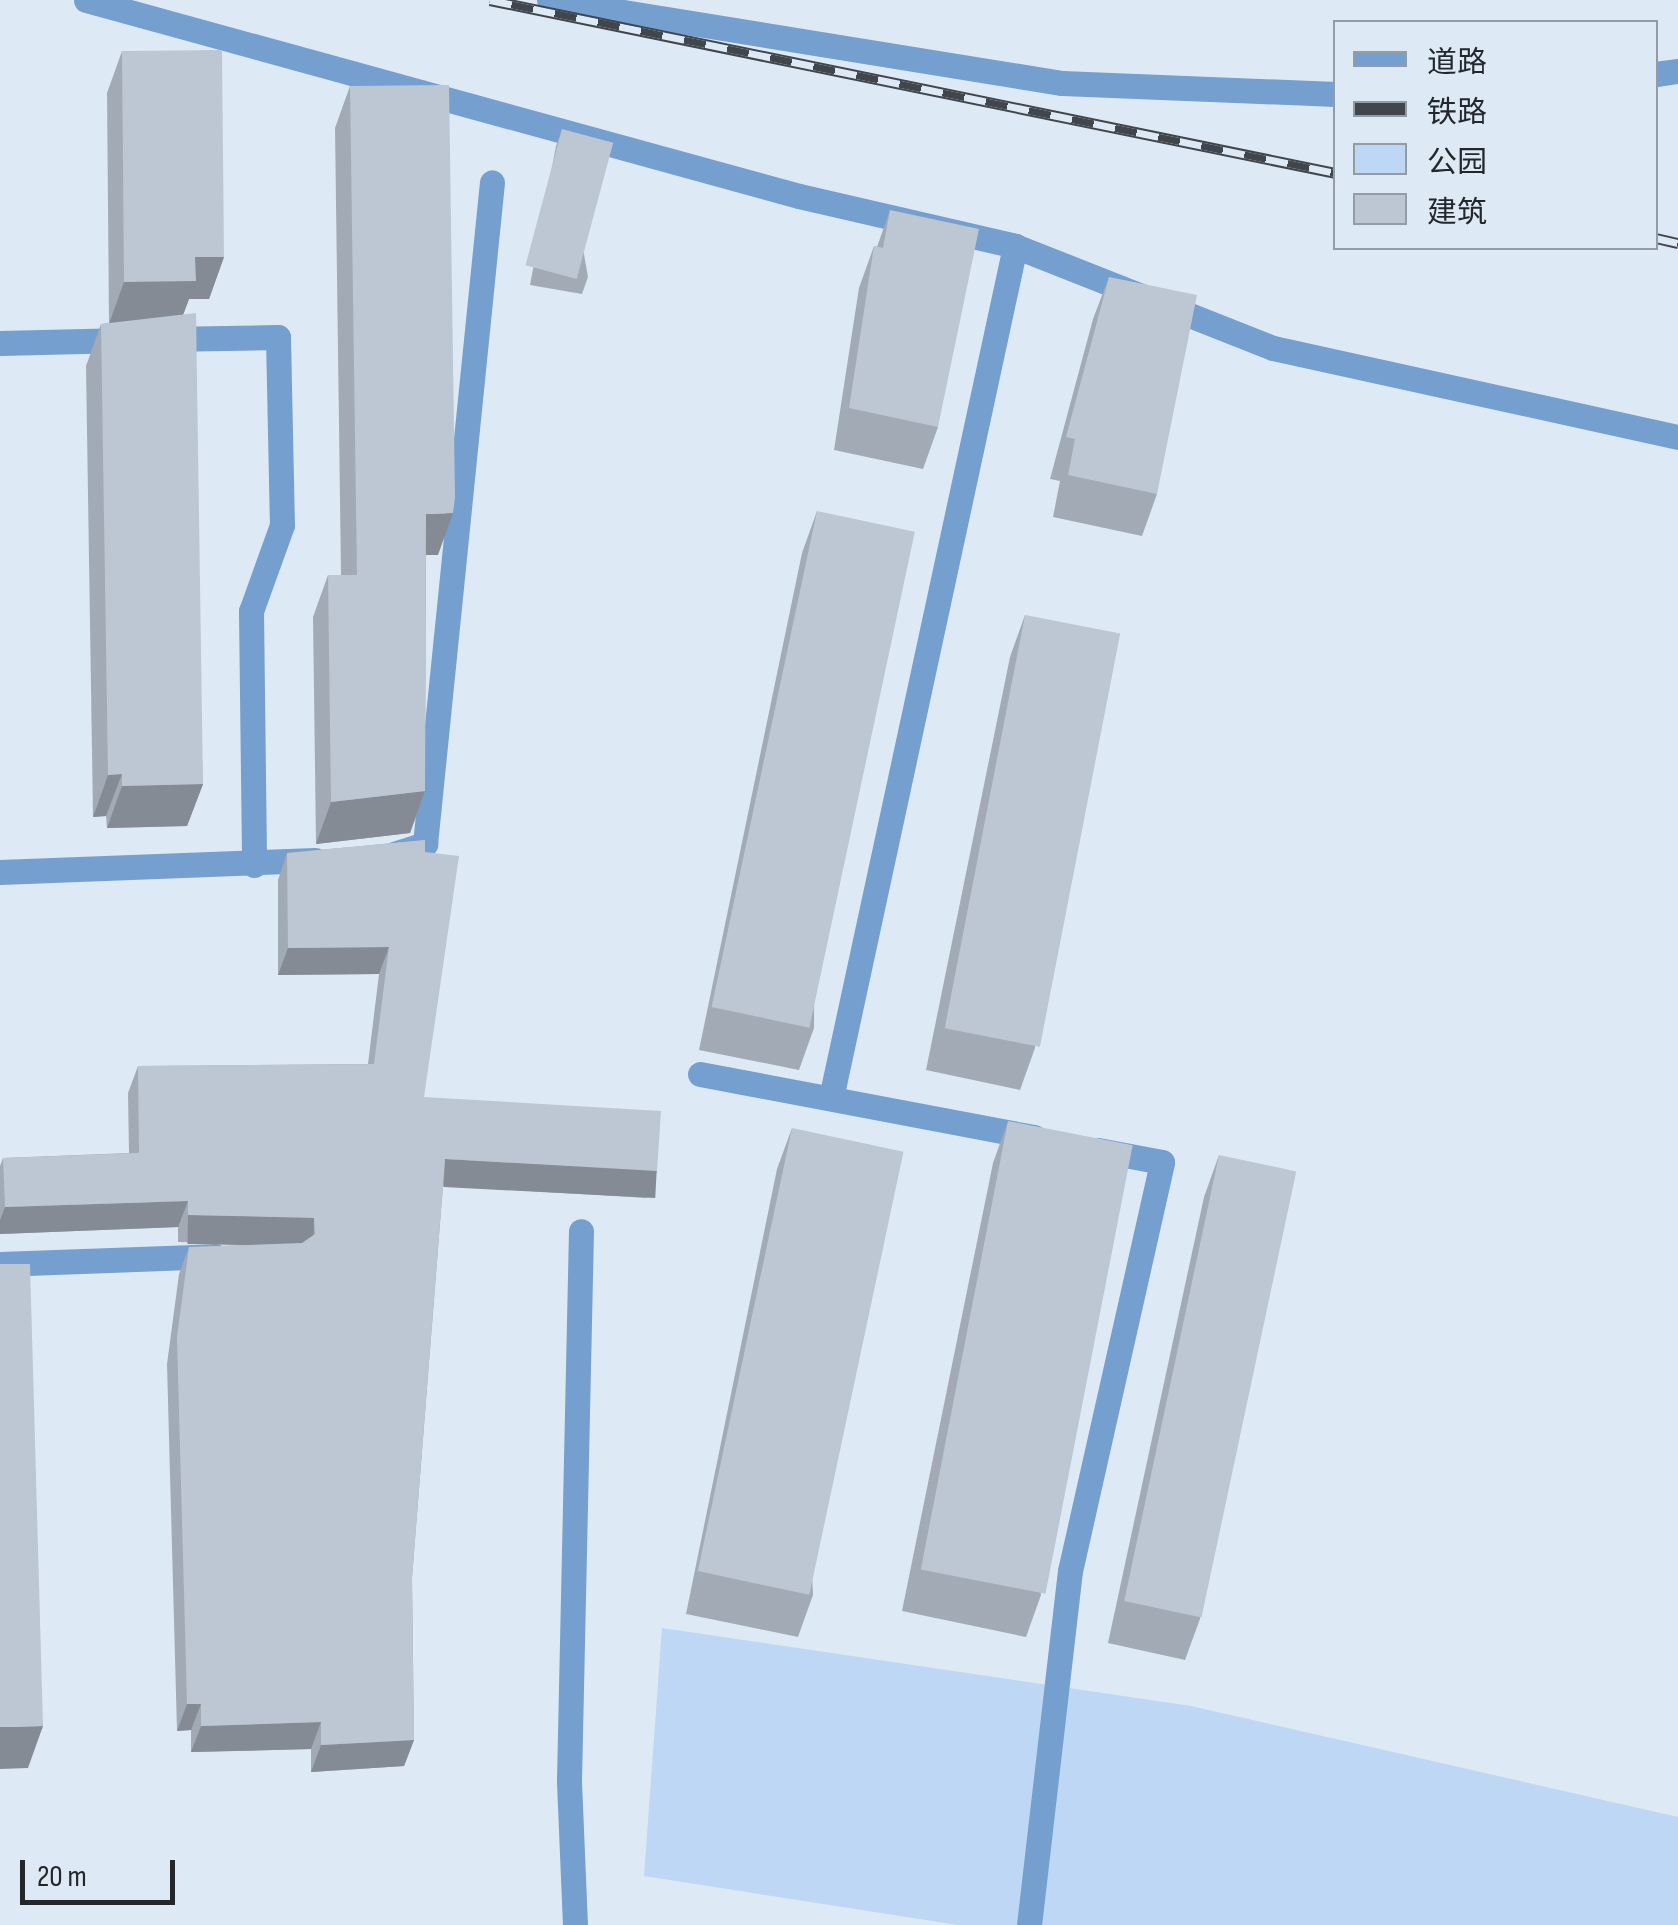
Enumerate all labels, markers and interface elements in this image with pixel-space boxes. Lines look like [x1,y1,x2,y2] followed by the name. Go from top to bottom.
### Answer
[1333,20,1658,250] legend
[1427,45,1487,81] text: 道路
[1427,95,1487,131] text: 铁路
[1427,145,1487,181] text: 公园
[1427,195,1487,231] text: 建筑
[25,1840,180,1902] scale bar
[37,1859,87,1895] text: 20 m

